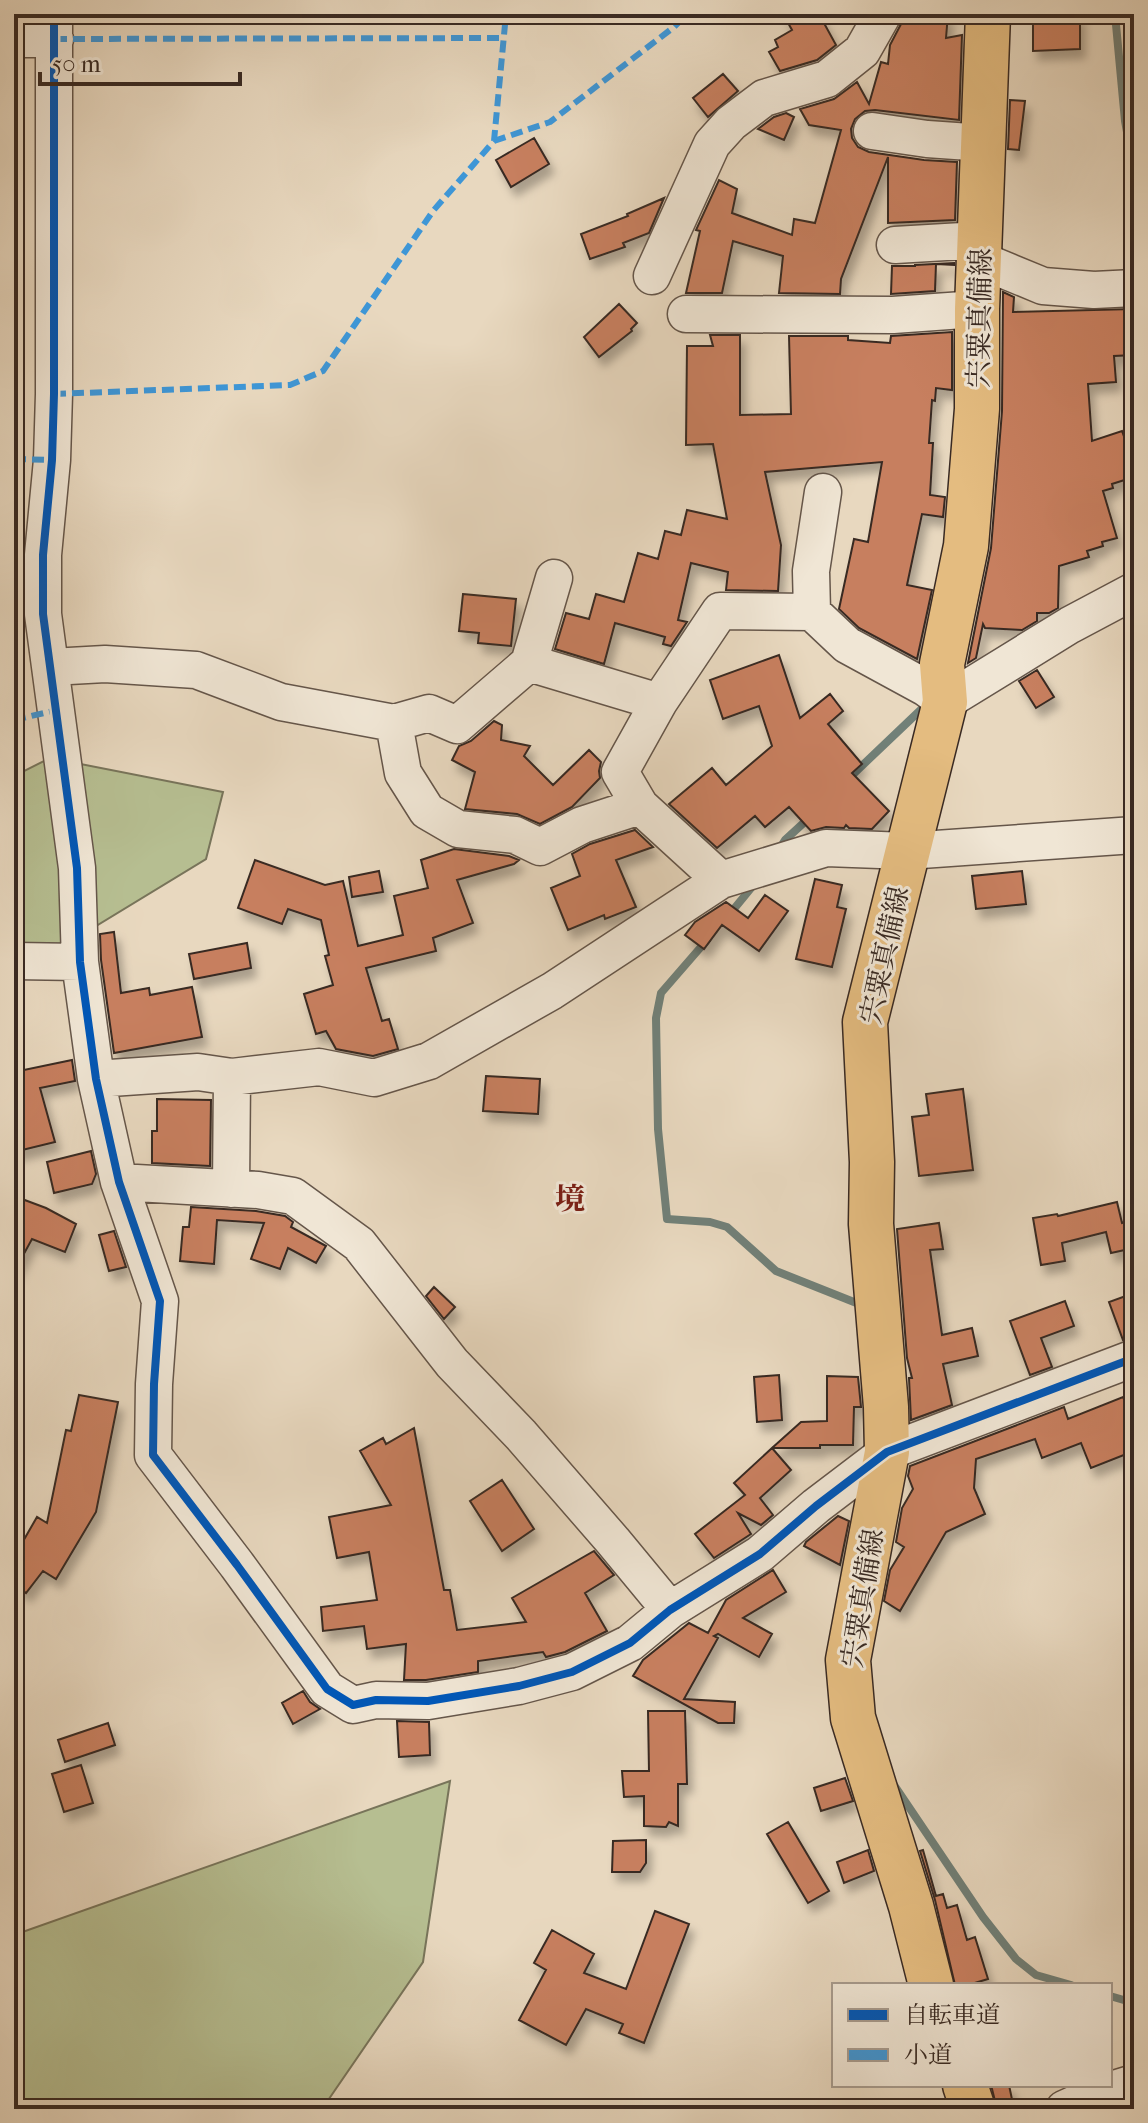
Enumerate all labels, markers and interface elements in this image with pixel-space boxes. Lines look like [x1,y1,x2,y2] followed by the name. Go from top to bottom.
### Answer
[40,36,240,86] scale bar
[52,50,101,78] text: 50 m
[962,248,997,388] street label: 宍粟真備線
[854,883,915,1027] street label: 宍粟真備線
[555,1182,585,1217] district label: 境
[835,1526,890,1670] street label: 宍粟真備線
[832,1983,1112,2087] legend
[904,2001,1000,2029] text: 自転車道
[904,2041,952,2069] text: 小道

